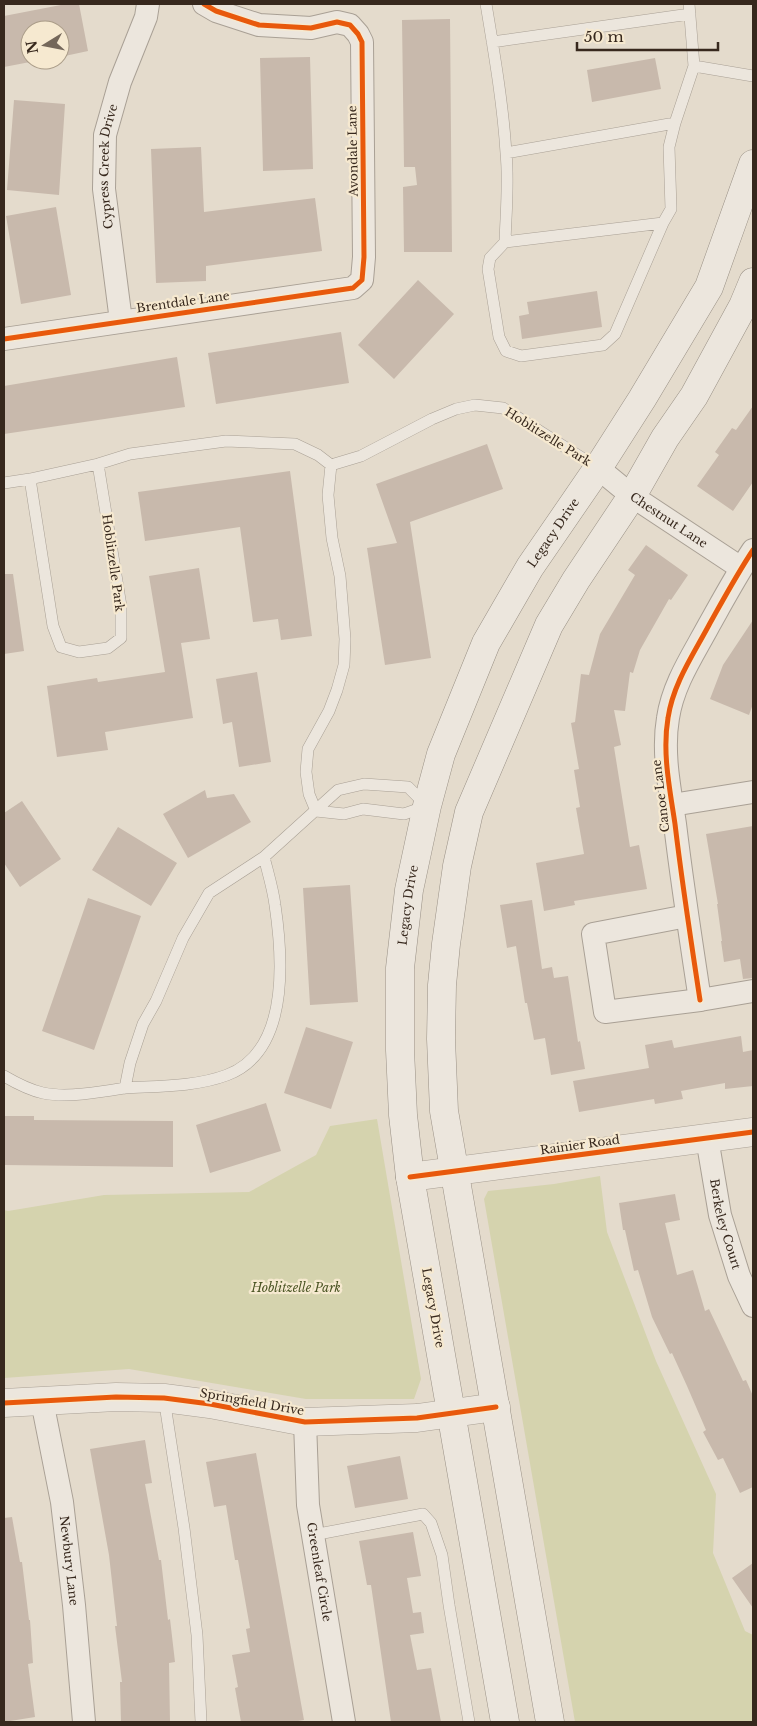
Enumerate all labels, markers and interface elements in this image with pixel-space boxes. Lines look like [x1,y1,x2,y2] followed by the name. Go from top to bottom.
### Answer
[20,20,70,70] north arrow
[577,20,718,52] scale bar
[584,27,624,46] text: 50 m
[22,39,42,55] text: N
[96,102,120,230] street label: Cypress Creek Drive
[344,105,361,198] street label: Avondale Lane
[135,288,231,315] street label: Brentdale Lane
[503,404,595,469] street label: Hoblitzelle Park
[627,489,711,551] street label: Chestnut Lane
[524,495,582,570] street label: Legacy Drive
[99,513,128,613] street label: Hoblitzelle Park
[649,759,672,833] street label: Canoe Lane
[395,863,421,946] street label: Legacy Drive
[539,1131,621,1158] street label: Rainier Road
[707,1178,745,1271] street label: Berkeley Court
[419,1267,448,1349] street label: Legacy Drive
[250,1280,341,1295] park label: Hoblitzelle Park
[199,1385,305,1418] street label: Springfield Drive
[57,1515,82,1606] street label: Newbury Lane
[304,1521,335,1623] street label: Greenleaf Circle

